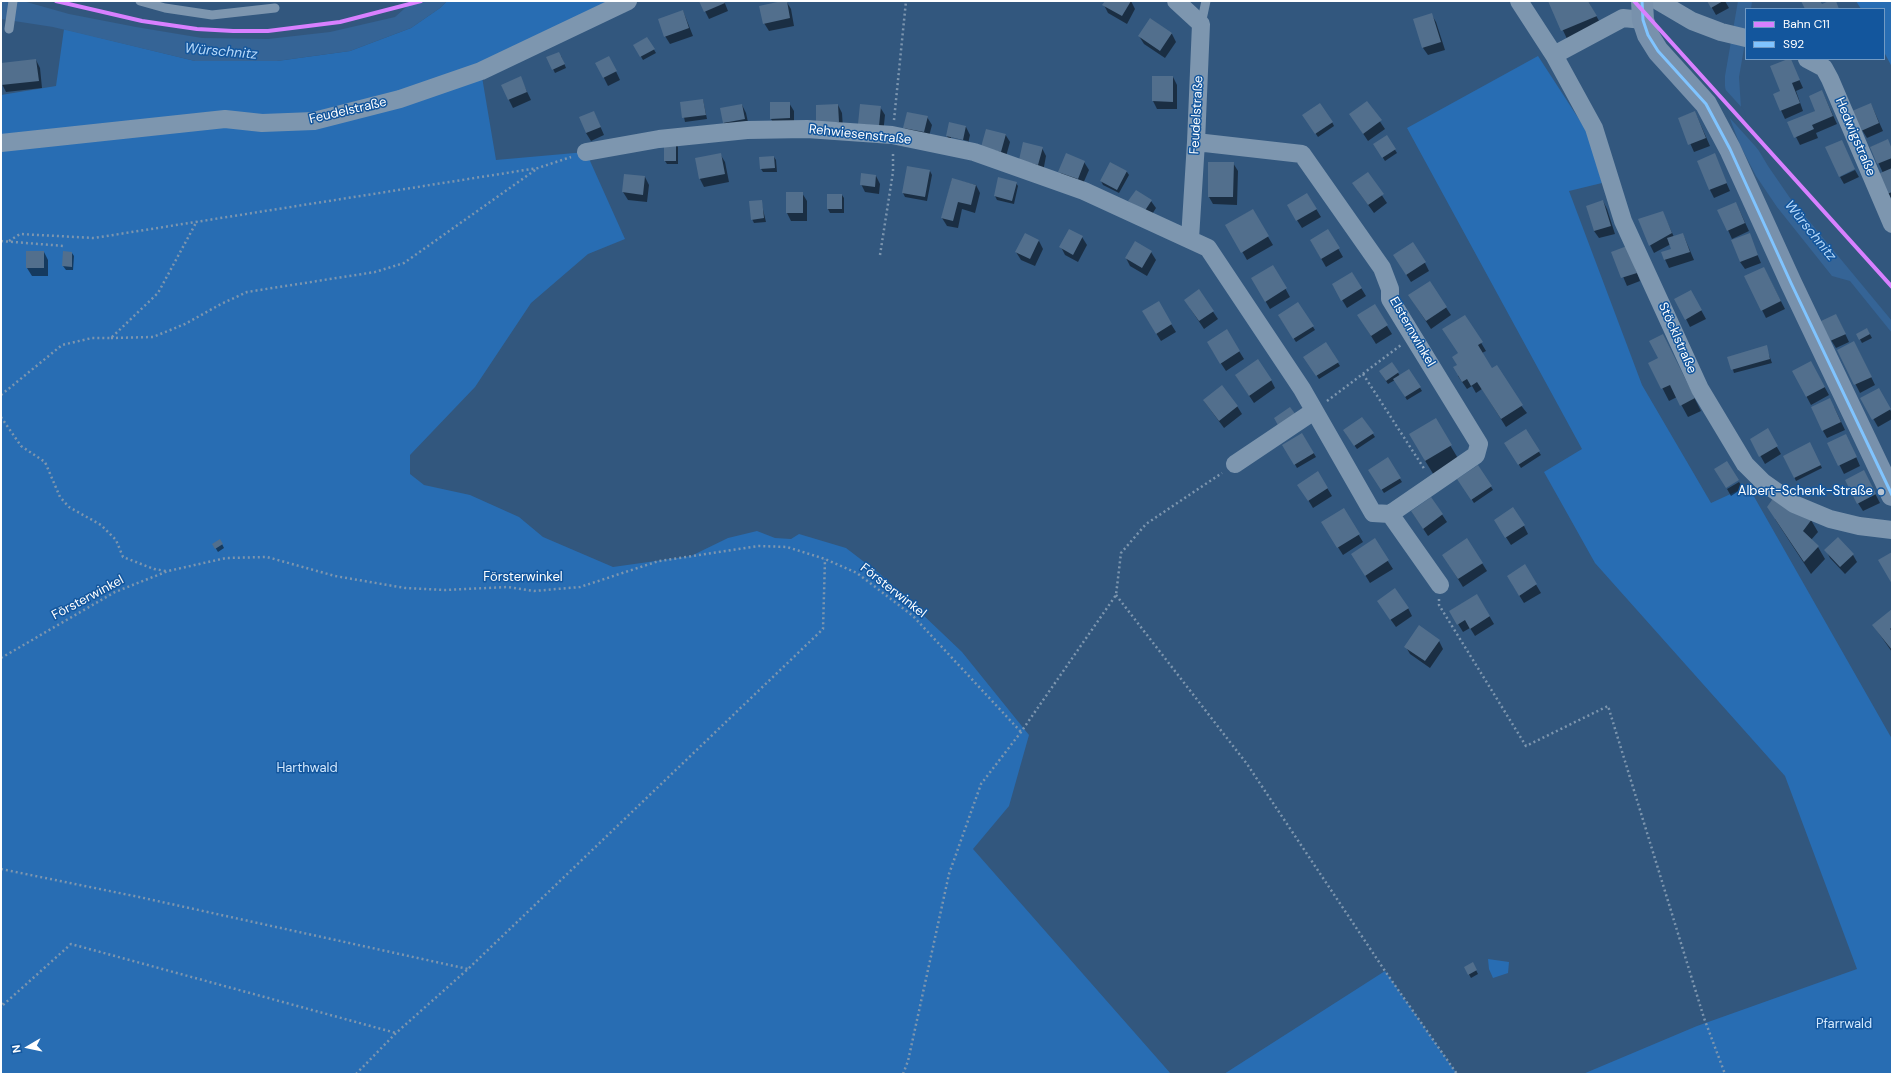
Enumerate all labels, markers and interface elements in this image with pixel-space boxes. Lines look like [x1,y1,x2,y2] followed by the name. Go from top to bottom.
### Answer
[1745,8,1885,60] legend
[1783,16,1830,32] text: Bahn C11
[1783,36,1804,52] text: S92
[184,40,258,64] water label: Würschnitz
[1187,75,1207,155] street label: Feudelstraße
[308,95,388,127] street label: Feudelstraße
[1831,95,1879,179] street label: Hedwigstraße
[808,122,912,148] street label: Rehwiesenstraße
[1781,197,1839,265] water label: Würschnitz
[1386,294,1438,370] street label: Elsternwinkel
[1654,300,1700,376] street label: Stöcklstraße
[1738,484,1873,500] place label: Albert-Schenk-Straße
[1876,487,1886,497] marker: Albert-Schenk-Straße
[857,560,929,622] street label: Försterwinkel
[483,570,563,586] street label: Försterwinkel
[49,572,127,624] street label: Försterwinkel
[276,761,338,777] park label: Harthwald
[1816,1017,1872,1033] park label: Pfarrwald
[8,1027,48,1067] north arrow
[9,1044,24,1054] text: N

